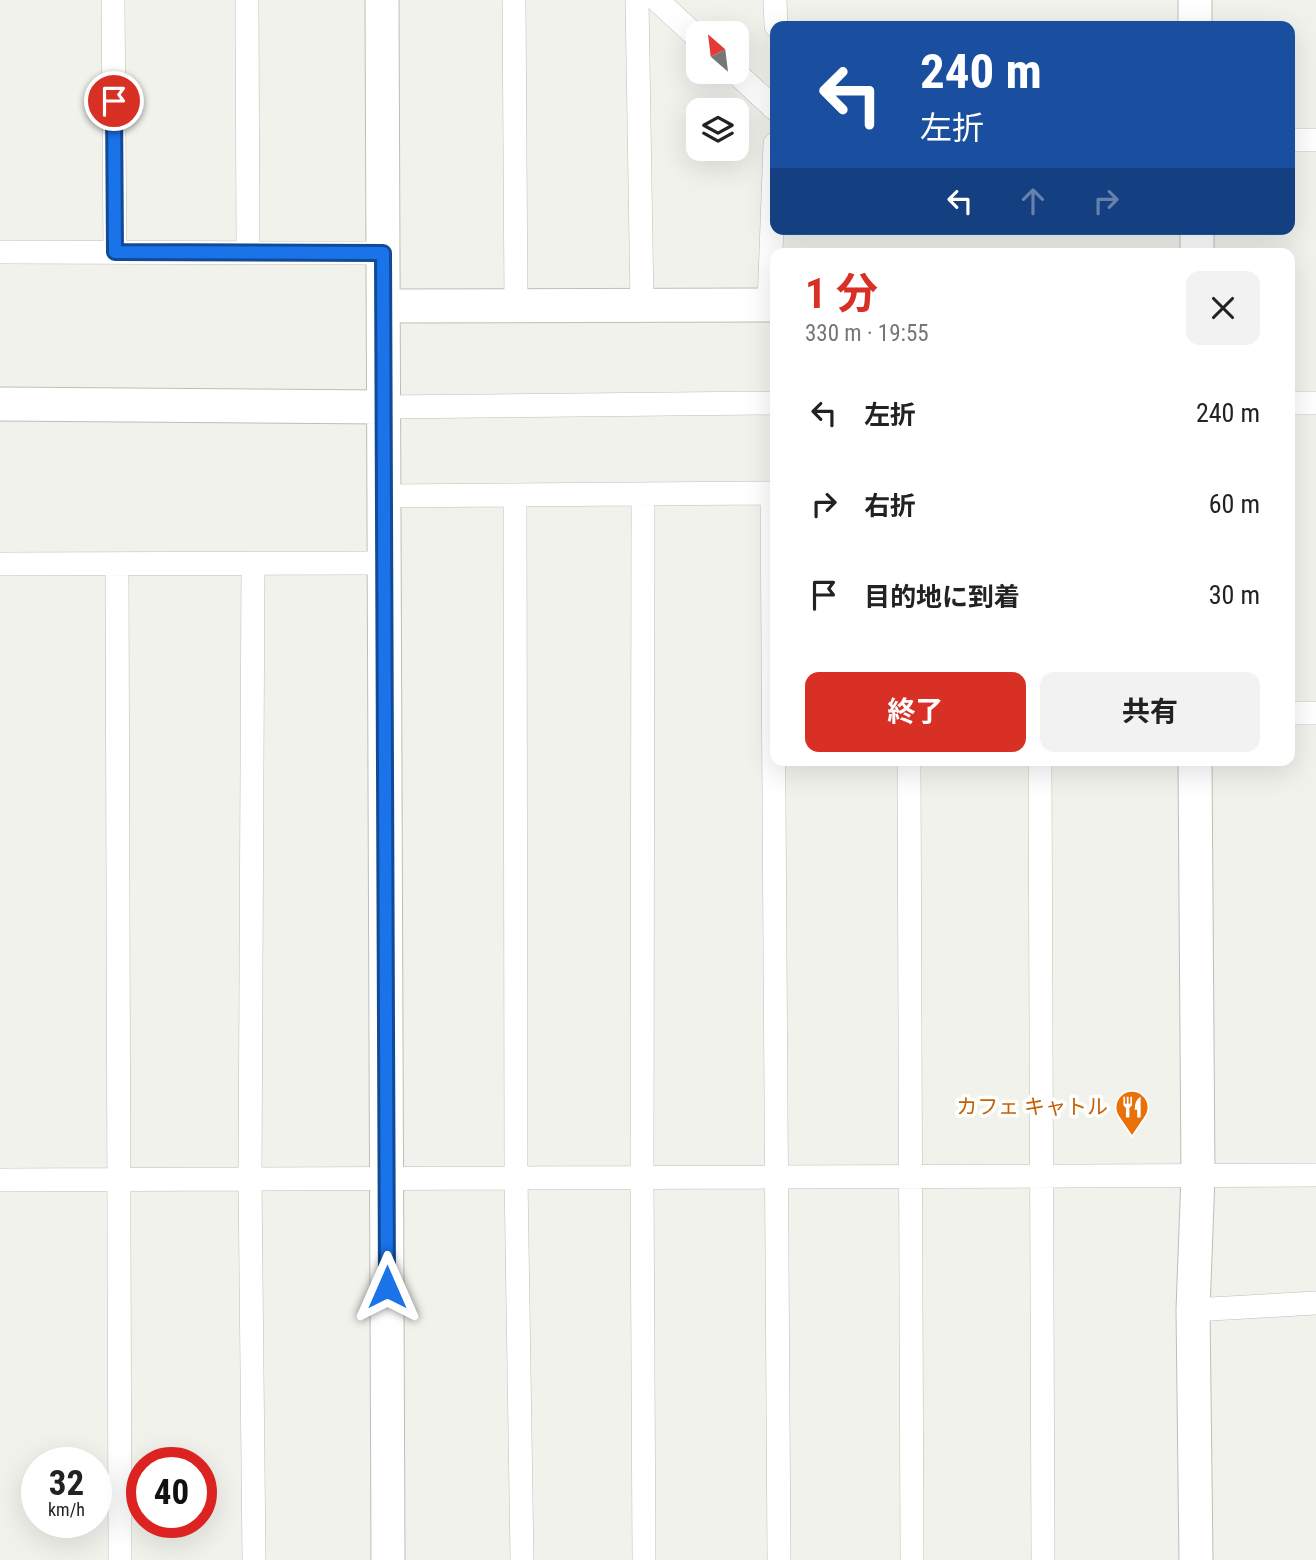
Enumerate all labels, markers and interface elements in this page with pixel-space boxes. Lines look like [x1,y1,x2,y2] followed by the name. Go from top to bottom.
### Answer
[686,21,749,84] north arrow
[686,21,749,161] map controls
[920,43,1042,100] text: 240 m
[805,49,896,140] icon: left
[84,71,144,131] pin
[95,82,133,120] icon: arrive
[686,98,749,161] button: layers
[920,109,984,147] text: 左折
[941,182,979,220] icon: left
[1014,182,1052,220] icon: ahead
[1087,182,1125,220] icon: right
[805,269,878,318] text: 1 分
[1186,271,1260,345] button: close
[805,320,929,347] text: 330 m · 19:55
[805,394,843,432] icon: left
[1196,398,1260,428] text: 240 m
[864,400,916,430] text: 左折
[805,485,843,523] icon: right
[1209,489,1260,519] text: 60 m
[864,491,916,521] text: 右折
[805,576,843,614] icon: arrive
[1209,580,1260,610] text: 30 m
[864,582,1020,612] text: 目的地に到着
[805,672,1026,752] button: 終了
[1040,672,1260,752] button: 共有
[1113,1088,1151,1137] restaurant icon: カフェ キャトル
[956,1095,1108,1119] place label: カフェ キャトル
[350,1250,424,1324] position arrow
[126,1447,217,1538] speed limit sign: 40
[49,1463,84,1504] text: 32
[48,1499,85,1520] text: km/h

